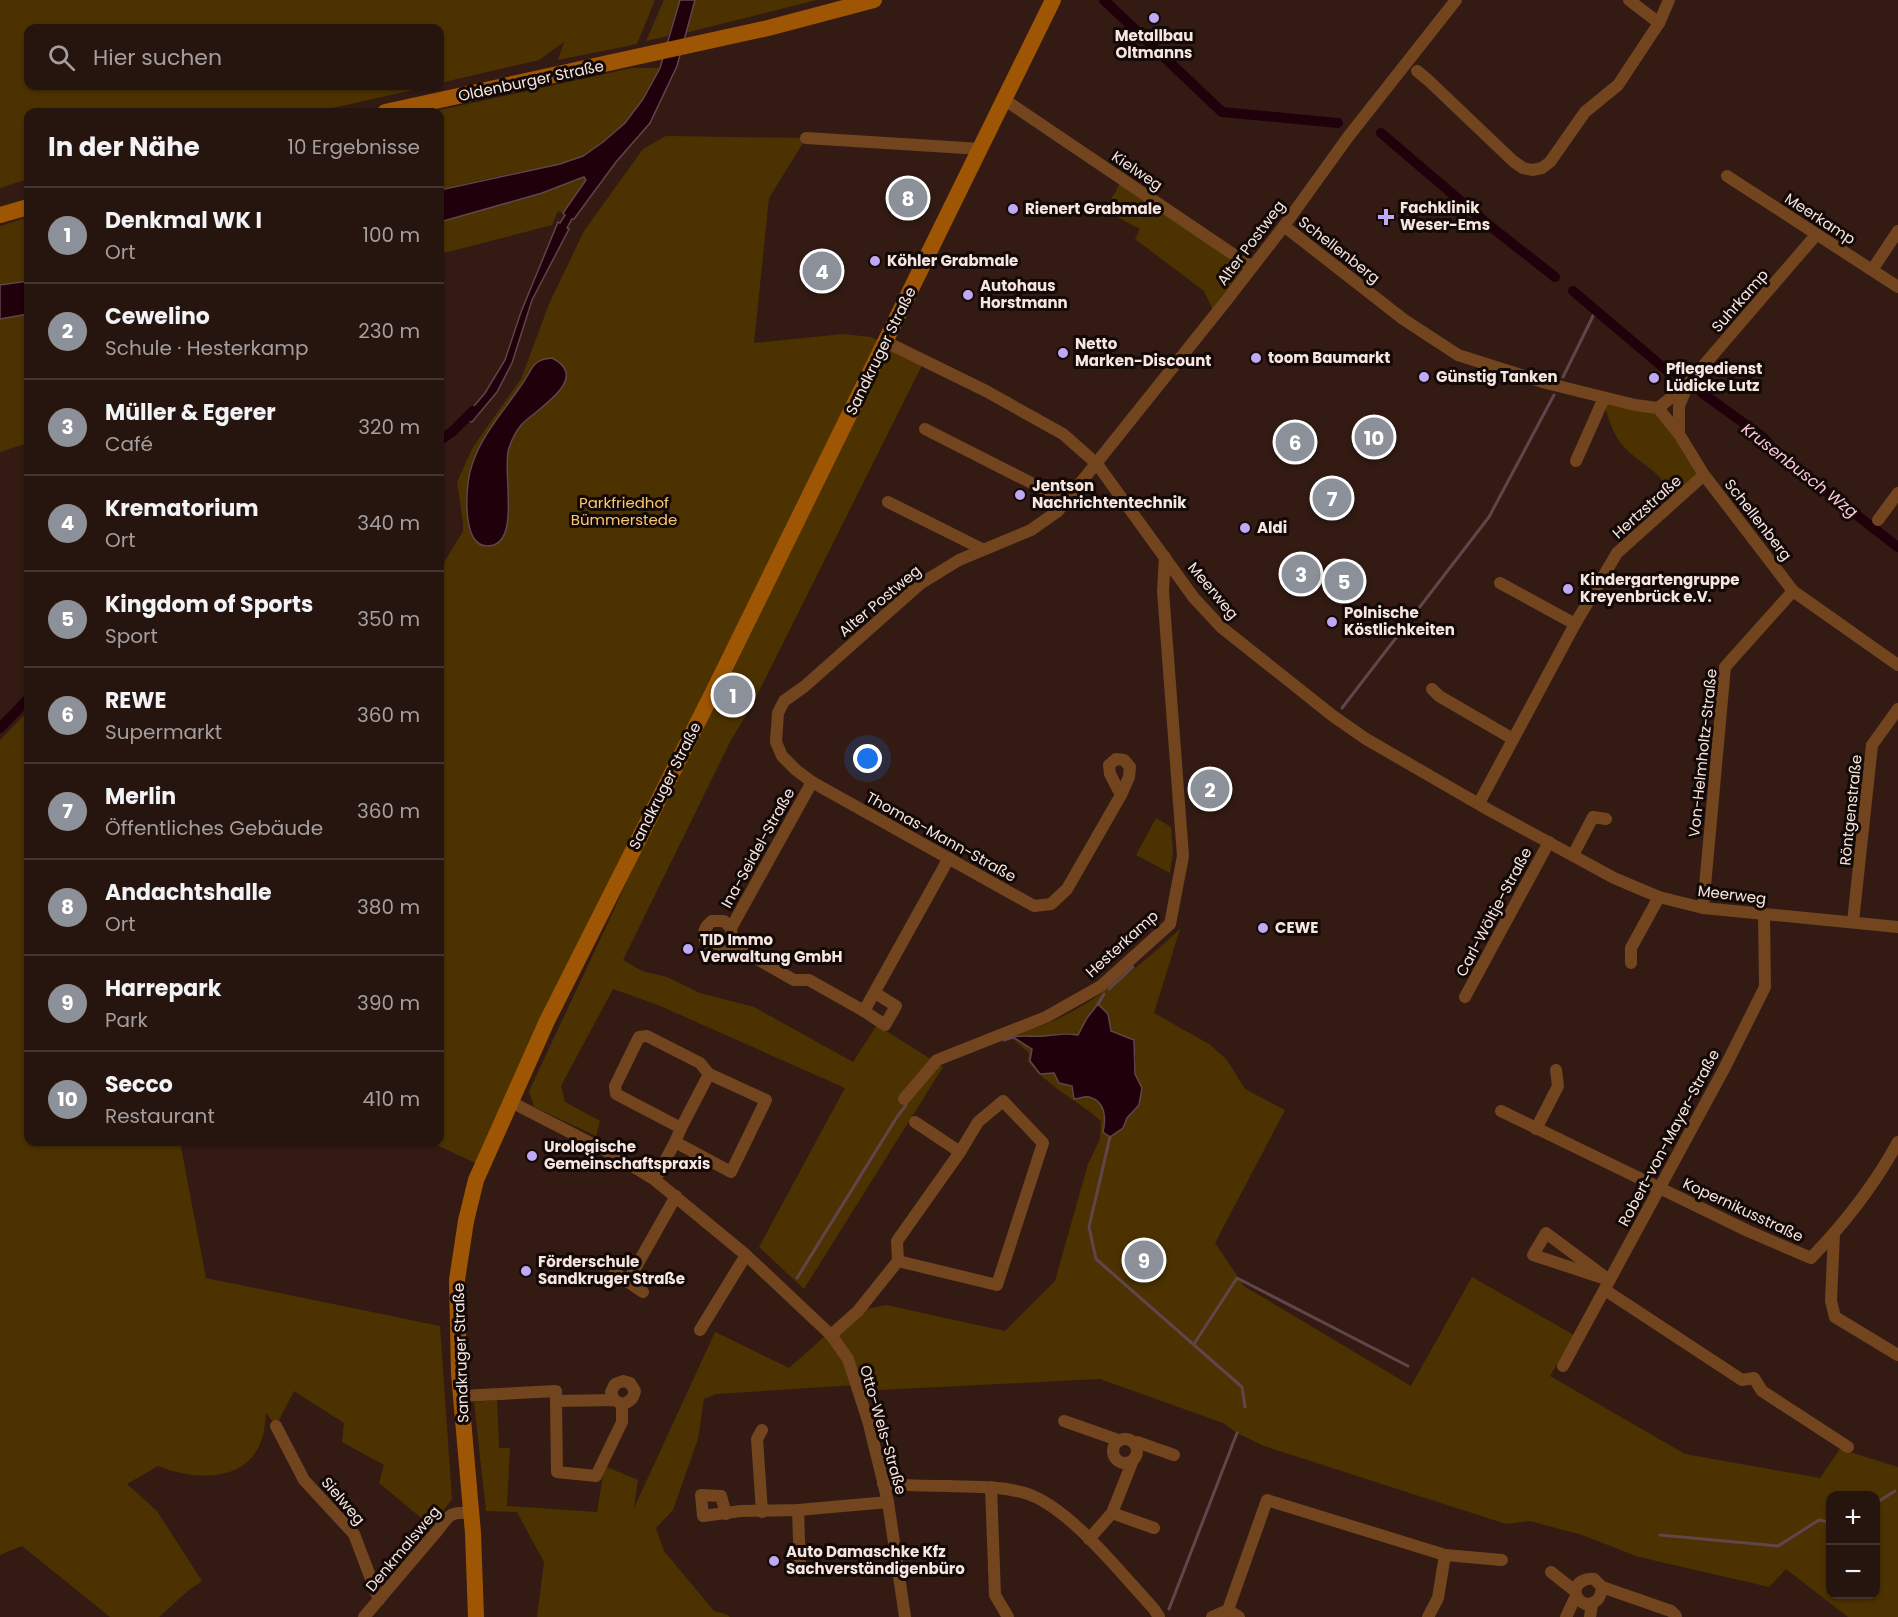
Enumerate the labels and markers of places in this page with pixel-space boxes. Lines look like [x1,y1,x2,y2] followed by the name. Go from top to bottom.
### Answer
[1147,11,1161,25] marker: Metallbau Oltmanns
[1115,25,1193,63] place label: Metallbau Oltmanns
[888,176,928,220] pin: 8
[1400,197,1490,235] place label: Fachklinik Weser-Ems
[1025,198,1161,219] place label: Rienert Grabmale
[1006,202,1020,216] marker: Rienert Grabmale
[1377,208,1395,226] marker: Fachklinik Weser-Ems
[802,248,842,294] pin: 4
[887,250,1018,271] place label: Köhler Grabmale
[868,254,882,268] marker: Köhler Grabmale
[980,275,1068,313] place label: Autohaus Horstmann
[961,288,975,302] marker: Autohaus Horstmann
[1075,333,1211,371] place label: Netto Marken-Discount
[1056,346,1070,360] marker: Netto Marken-Discount
[1268,347,1390,368] place label: toom Baumarkt
[1249,351,1263,365] marker: toom Baumarkt
[1666,358,1762,396] place label: Pflegedienst Lüdicke Lutz
[1436,366,1558,387] place label: Günstig Tanken
[1417,370,1431,384] marker: Günstig Tanken
[1647,371,1661,385] marker: Pflegedienst Lüdicke Lutz
[1354,414,1394,460] pin: 10
[1276,420,1314,464] pin: 6
[1032,475,1187,513] place label: Jentson Nachrichtentechnik
[1312,476,1352,520] pin: 7
[1013,488,1027,502] marker: Jentson Nachrichtentechnik
[1257,517,1287,538] place label: Aldi
[1238,521,1252,535] marker: Aldi
[1282,552,1320,596] pin: 3
[1324,558,1364,604] pin: 5
[1580,569,1739,607] place label: Kindergartengruppe Kreyenbrück e.V.
[1561,582,1575,596] marker: Kindergartengruppe Kreyenbrück e.V.
[1344,602,1455,640] place label: Polnische Köstlichkeiten
[1325,615,1339,629] marker: Polnische Köstlichkeiten
[714,672,752,718] pin: 1
[1190,766,1230,812] pin: 2
[1275,917,1318,938] place label: CEWE
[1256,921,1270,935] marker: CEWE
[700,929,842,967] place label: TID Immo Verwaltung GmbH
[681,942,695,956] marker: TID Immo Verwaltung GmbH
[544,1136,710,1174] place label: Urologische Gemeinschaftspraxis
[525,1149,539,1163] marker: Urologische Gemeinschaftspraxis
[1124,1238,1164,1282] pin: 9
[538,1251,685,1289] place label: Förderschule Sandkruger Straße
[519,1264,533,1278] marker: Förderschule Sandkruger Straße
[786,1541,965,1579] place label: Auto Damaschke Kfz Sachverständigenbüro
[767,1554,781,1568] marker: Auto Damaschke Kfz Sachverständigenbüro

